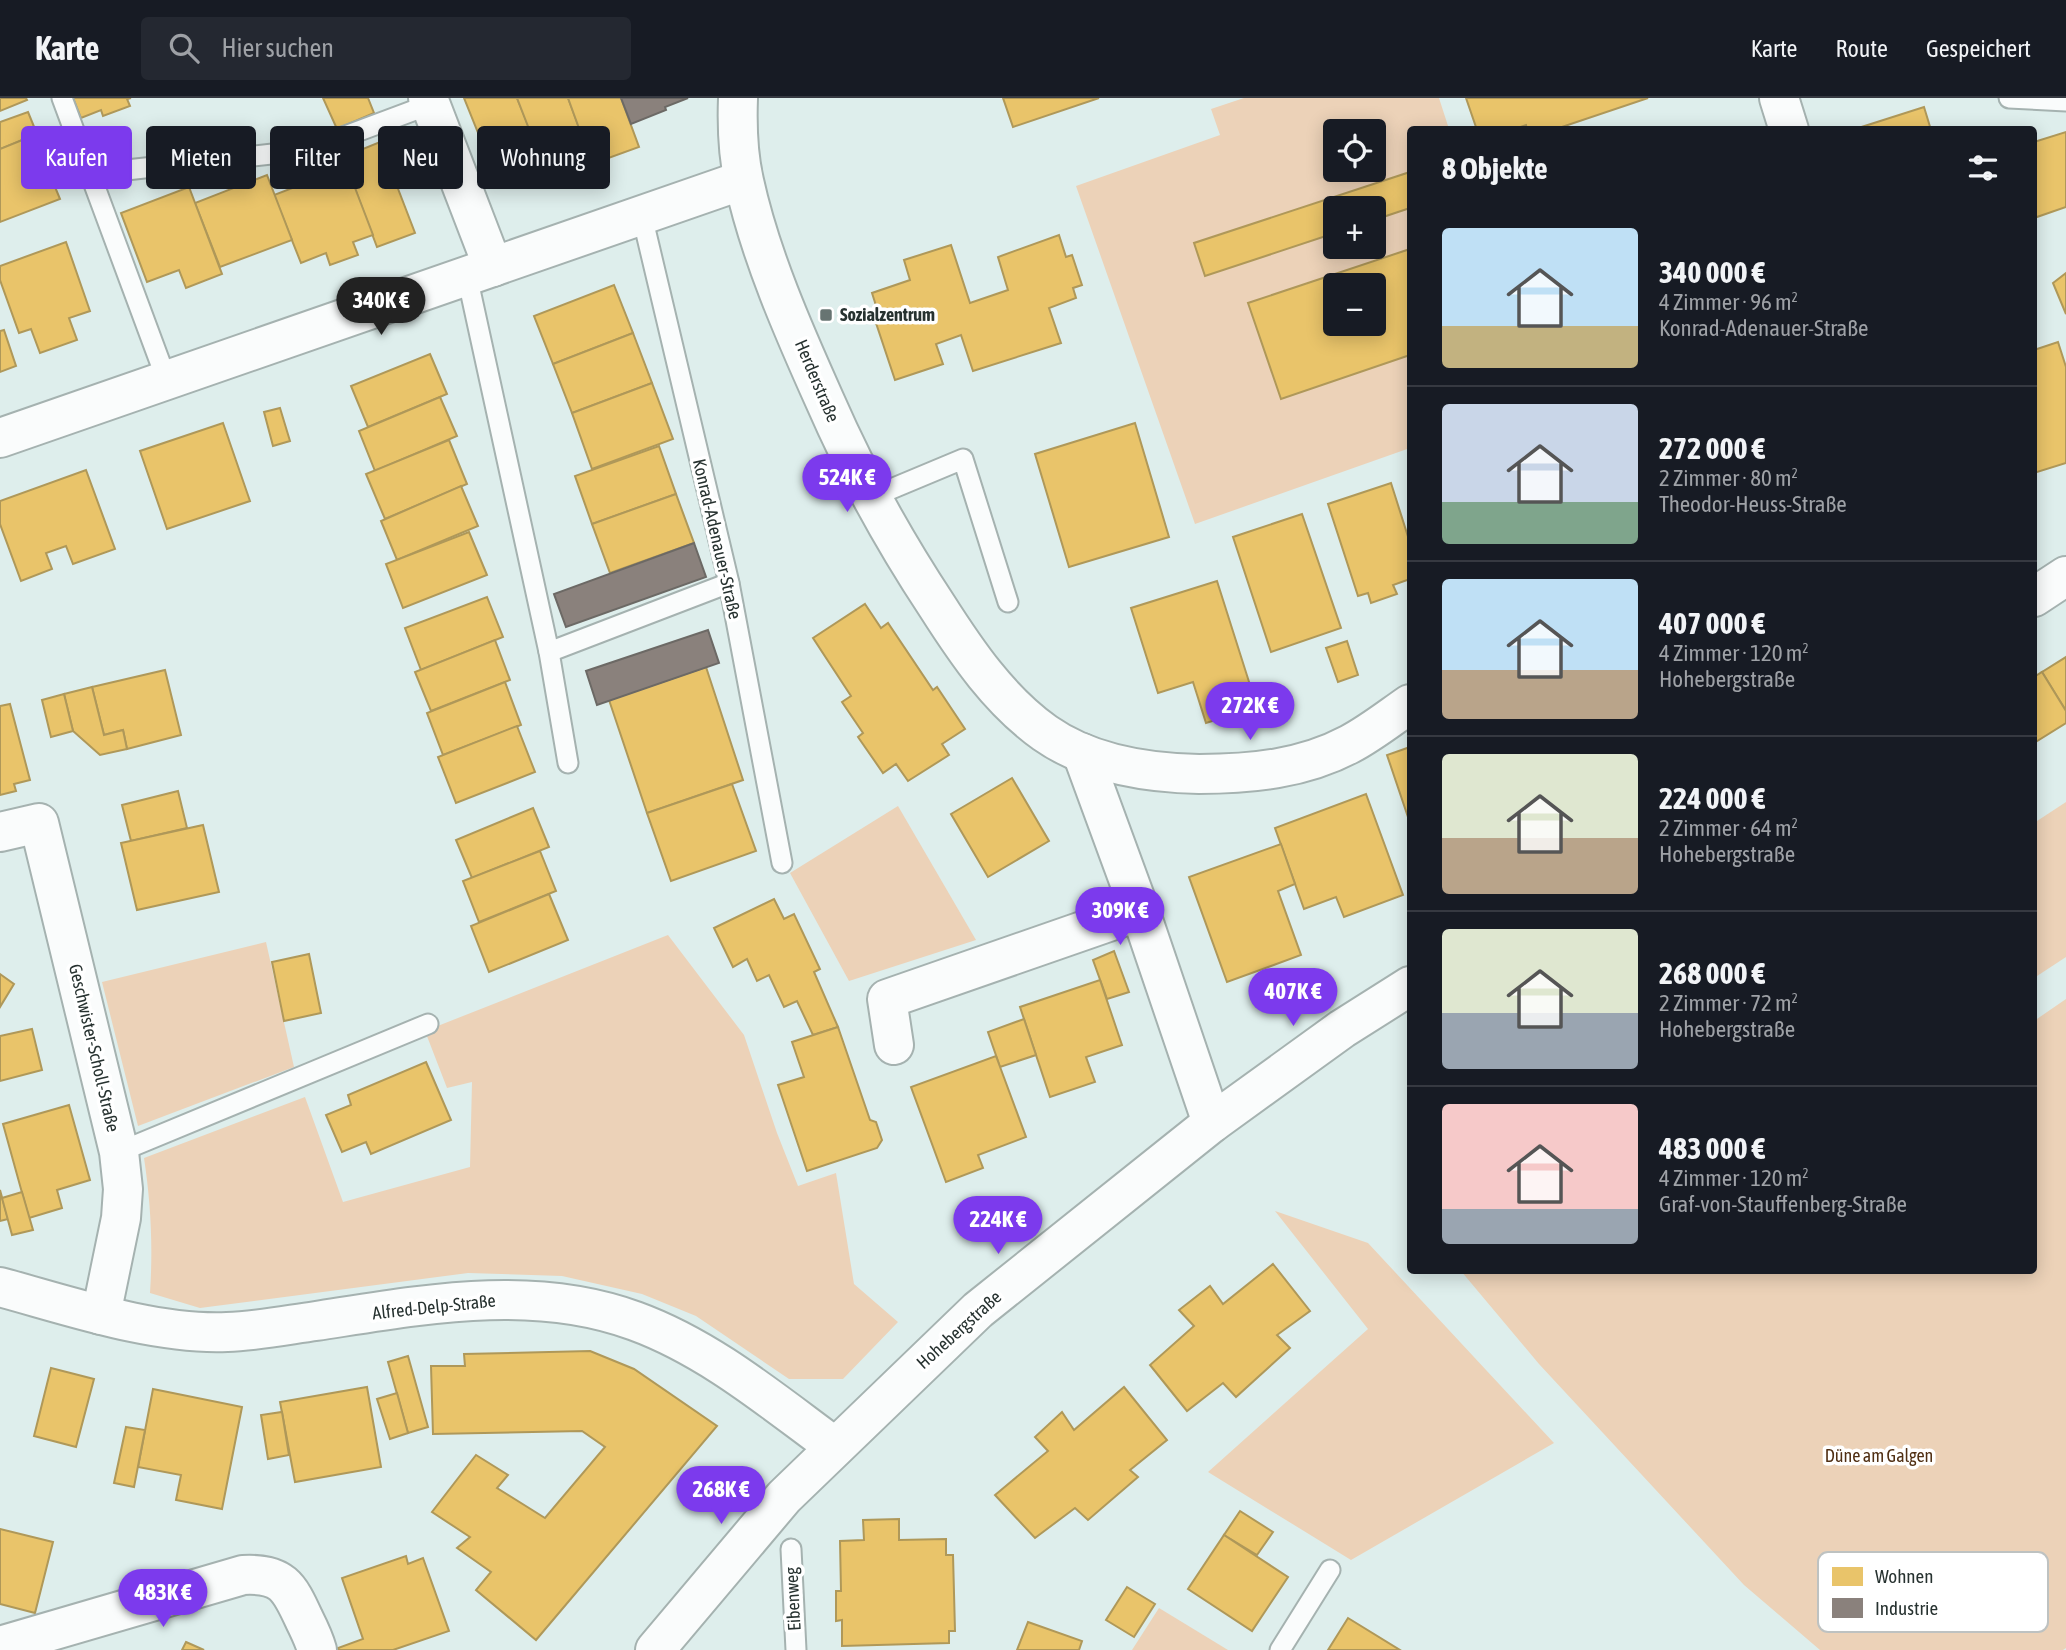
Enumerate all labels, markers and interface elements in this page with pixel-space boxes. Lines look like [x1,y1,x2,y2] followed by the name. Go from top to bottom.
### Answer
[141,17,631,80] search box
[35,29,99,67] text: Karte
[165,29,203,67] icon: search
[221,33,334,63] text: Hier suchen
[1751,35,1797,62] text: Karte
[1835,35,1888,62] text: Route
[1926,35,2031,62] text: Gespeichert
[1323,119,1386,336] map controls
[1323,119,1386,182] button: locate
[21,126,132,189] chip: Kaufen
[146,126,256,189] chip: Mieten
[270,126,364,189] chip: Filter
[378,126,463,189] chip: Neu
[477,126,610,189] chip: Wohnung
[1964,149,2002,187] icon: filters
[1442,151,1548,185] text: 8 Objekte
[1323,196,1386,259] button: +
[1659,255,1765,289] text: 340 000 €
[1498,256,1582,340] icon: home
[1323,273,1386,336] button: −
[324,278,438,337] pin: 340K €
[352,287,410,313] text: 340K €
[1659,289,1798,315] text: 4 Zimmer · 96 m²
[840,304,935,325] place label: Sozialzentrum
[818,307,834,323] marker: Sozialzentrum
[1659,315,1869,341] text: Konrad-Adenauer-Straße
[791,336,844,425] street label: Herderstraße
[1659,431,1765,465] text: 272 000 €
[1498,432,1582,516] icon: home
[790,454,904,514] pin: 524K €
[689,457,746,621] street label: Konrad-Adenauer-Straße
[818,464,876,490] text: 524K €
[1659,465,1798,491] text: 2 Zimmer · 80 m²
[1659,491,1847,517] text: Theodor-Heuss-Straße
[1659,606,1765,640] text: 407 000 €
[1498,607,1582,691] icon: home
[1659,640,1809,666] text: 4 Zimmer · 120 m²
[1659,666,1795,692] text: Hohebergstraße
[1193,682,1307,742] pin: 272K €
[1221,692,1279,718] text: 272K €
[1659,781,1765,815] text: 224 000 €
[1498,782,1582,866] icon: home
[1659,815,1798,841] text: 2 Zimmer · 64 m²
[1659,841,1795,867] text: Hohebergstraße
[1063,888,1177,947] pin: 309K €
[1091,897,1149,923] text: 309K €
[1659,956,1765,990] text: 268 000 €
[1498,957,1582,1041] icon: home
[65,962,124,1134] street label: Geschwister-Scholl-Straße
[1236,968,1350,1028] pin: 407K €
[1264,978,1322,1004] text: 407K €
[1659,990,1798,1016] text: 2 Zimmer · 72 m²
[1659,1016,1795,1042] text: Hohebergstraße
[1659,1131,1765,1165] text: 483 000 €
[1498,1132,1582,1216] icon: home
[1659,1165,1809,1191] text: 4 Zimmer · 120 m²
[1659,1191,1907,1217] text: Graf-von-Stauffenberg-Straße
[941,1196,1055,1256] pin: 224K €
[969,1206,1027,1232] text: 224K €
[912,1286,1005,1373] street label: Hohebergstraße
[371,1290,497,1323] street label: Alfred-Delp-Straße
[1825,1445,1933,1466] park label: Düne am Galgen
[664,1466,778,1526] pin: 268K €
[692,1476,750,1502] text: 268K €
[1818,1552,2048,1632] legend
[1875,1565,1933,1587] text: Wohnen
[780,1566,805,1631] street label: Eibenweg
[106,1570,220,1629] pin: 483K €
[134,1579,192,1605] text: 483K €
[1875,1597,1938,1619] text: Industrie

